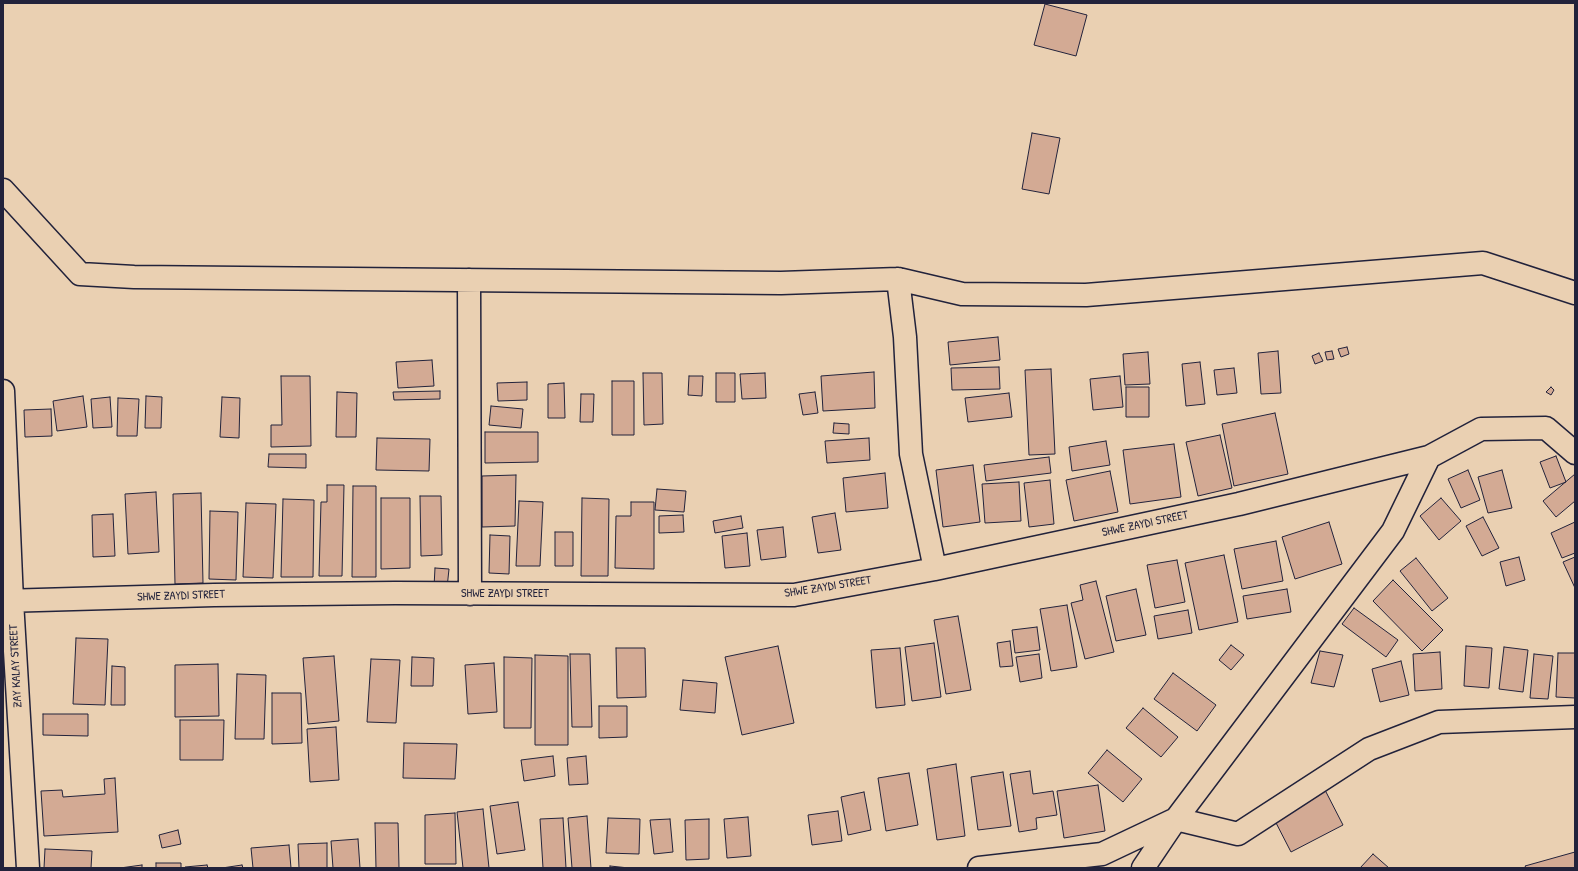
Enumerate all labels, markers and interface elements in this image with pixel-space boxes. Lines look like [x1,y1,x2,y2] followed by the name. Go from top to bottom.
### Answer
[1101,508,1189,540] street label: SHWE ZAYDI STREET
[783,573,873,601] street label: SHWE ZAYDI STREET
[137,587,225,605] street label: SHWE ZAYDI STREET
[461,587,549,601] street label: SHWE ZAYDI STREET
[7,624,25,708] street label: ZAY KALAY STREET

